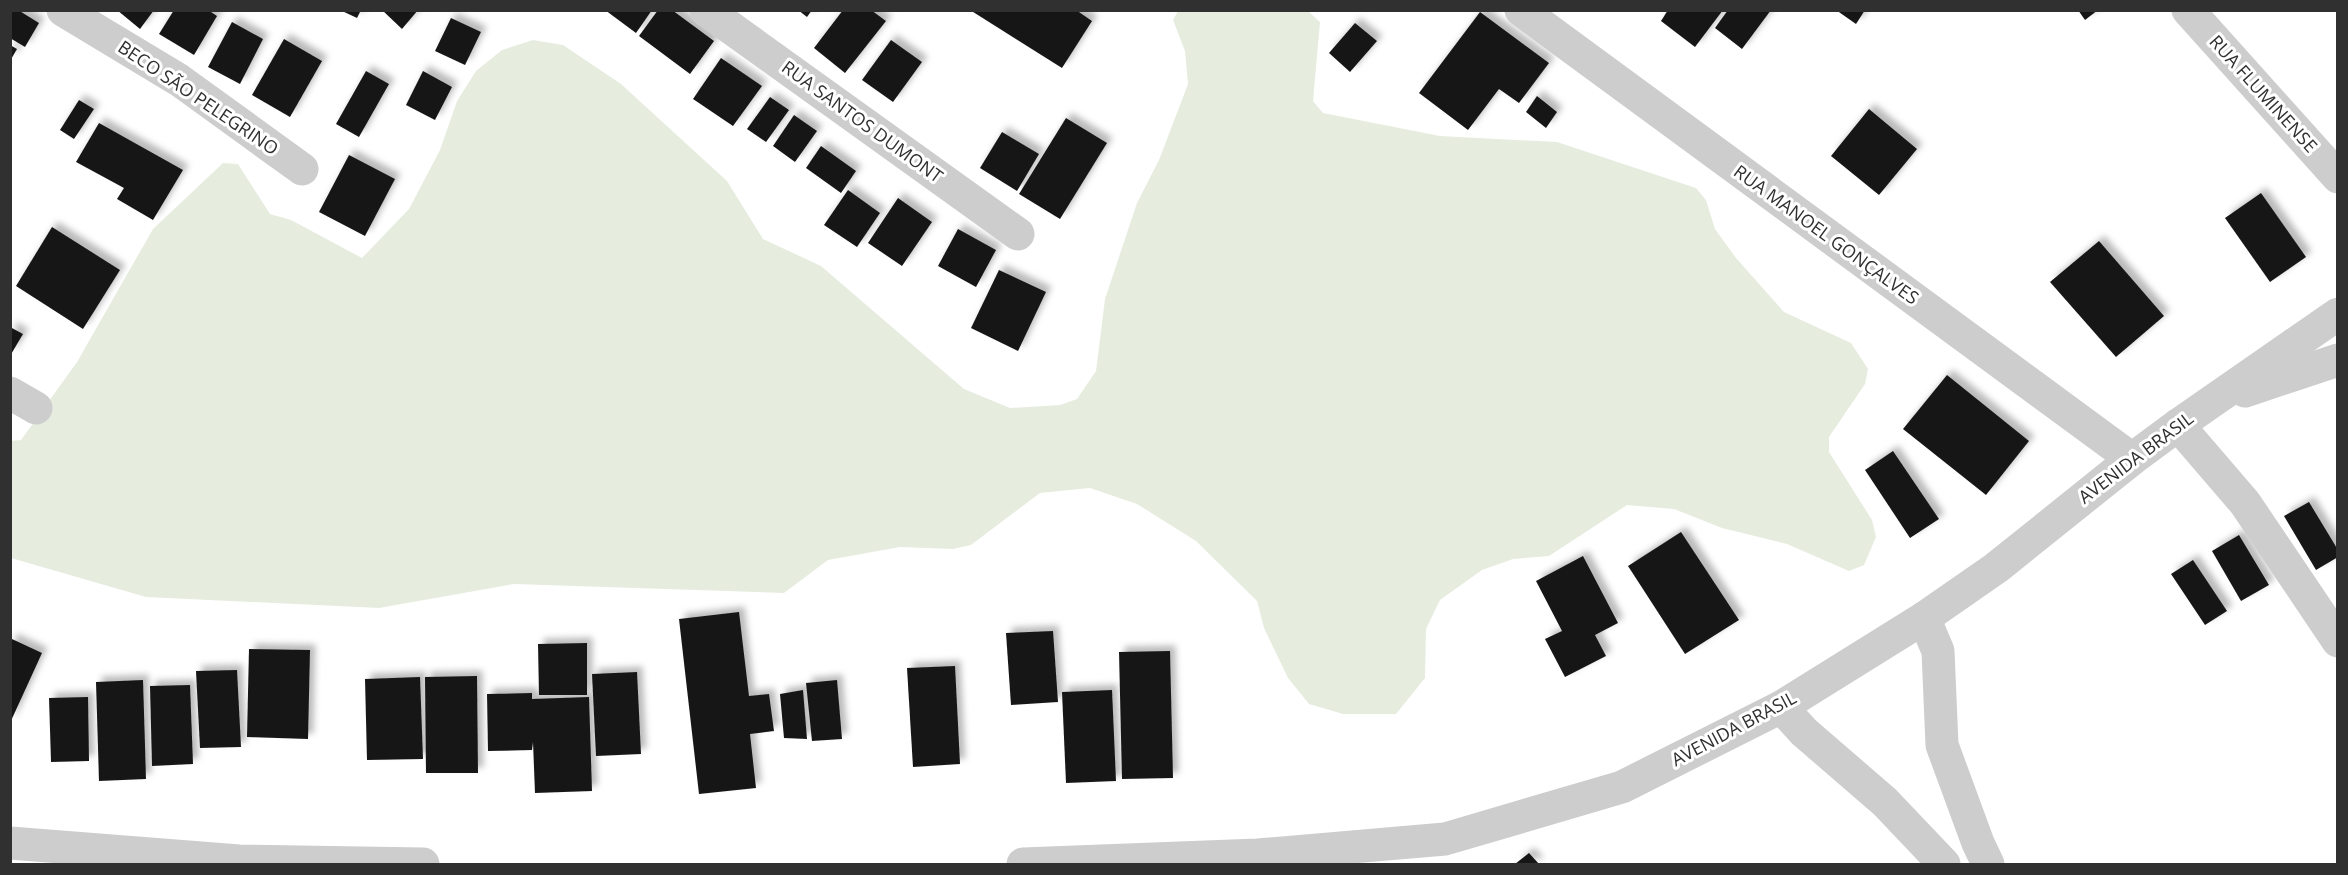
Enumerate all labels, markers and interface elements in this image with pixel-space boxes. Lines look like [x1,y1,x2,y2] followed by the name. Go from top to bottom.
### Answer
[2205,29,2323,157] street label: RUA FLUMINENSE
[114,34,283,160] street label: BECO SÃO PELEGRINO
[777,55,948,188] street label: RUA SANTOS DUMONT
[1729,159,1924,309] street label: RUA MANOEL GONÇALVES
[2073,406,2198,508] street label: AVENIDA BRASIL
[1667,685,1800,771] street label: AVENIDA BRASIL

